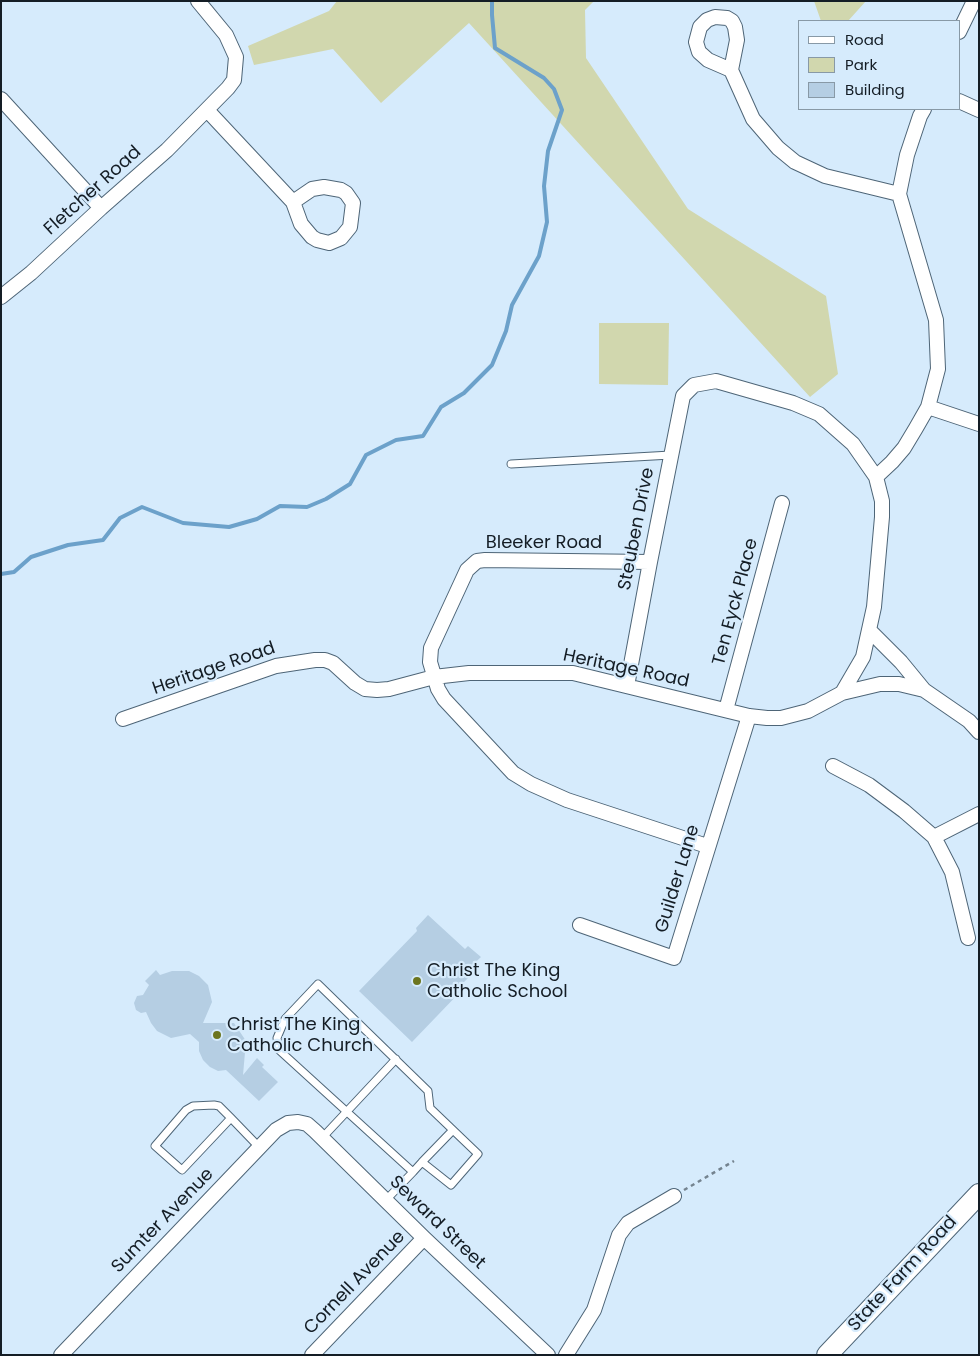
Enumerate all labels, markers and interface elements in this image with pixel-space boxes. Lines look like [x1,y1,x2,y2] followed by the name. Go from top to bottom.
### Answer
[798,20,960,110] legend
[845,29,884,50] text: Road
[845,54,877,75] text: Park
[845,79,905,100] text: Building
[40,142,146,240] street label: Fletcher Road
[615,466,659,592] street label: Steuben Drive
[486,532,602,554] street label: Bleeker Road
[709,536,763,668] street label: Ten Eyck Place
[150,638,278,700] street label: Heritage Road
[561,645,691,693] street label: Heritage Road
[651,822,705,936] street label: Guilder Lane
[427,960,568,1002] place label: Christ The King Catholic School
[411,975,423,987] marker: Christ The King Catholic School
[227,1014,373,1056] place label: Christ The King Catholic Church
[211,1029,223,1041] marker: Christ The King Catholic Church
[107,1164,219,1278] street label: Sumter Avenue
[385,1172,489,1274] street label: Seward Street
[844,1212,962,1336] street label: State Farm Road
[300,1227,410,1339] street label: Cornell Avenue

